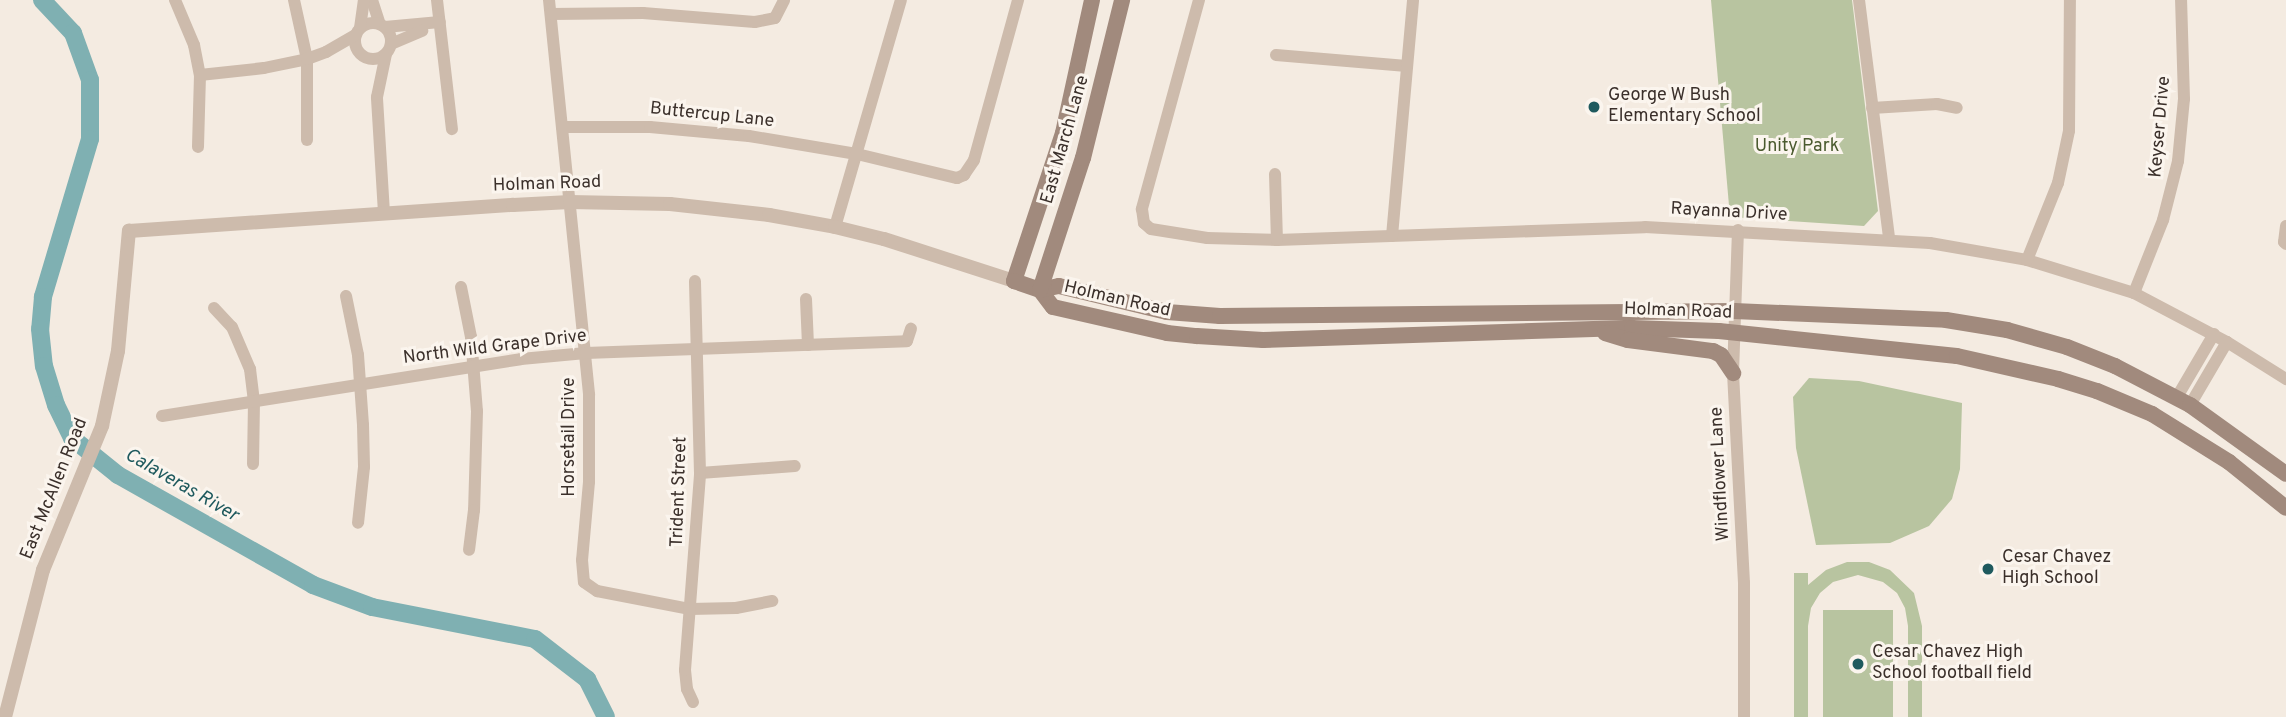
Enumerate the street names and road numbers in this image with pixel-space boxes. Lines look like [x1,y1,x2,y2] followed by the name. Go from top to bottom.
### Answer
[1037,73,1095,207] street label: East March Lane
[2146,75,2176,179] street label: Keyser Drive
[649,99,775,133] street label: Buttercup Lane
[492,172,602,198] street label: Holman Road
[1670,199,1788,227] street label: Rayanna Drive
[1062,277,1172,323] street label: Holman Road
[1623,299,1733,325] street label: Holman Road
[402,326,588,370] street label: North Wild Grape Drive
[559,377,581,497] street label: Horsetail Drive
[1707,406,1735,542] street label: Windflower Lane
[17,415,93,563] street label: East McAllen Road
[667,436,693,548] street label: Trident Street

